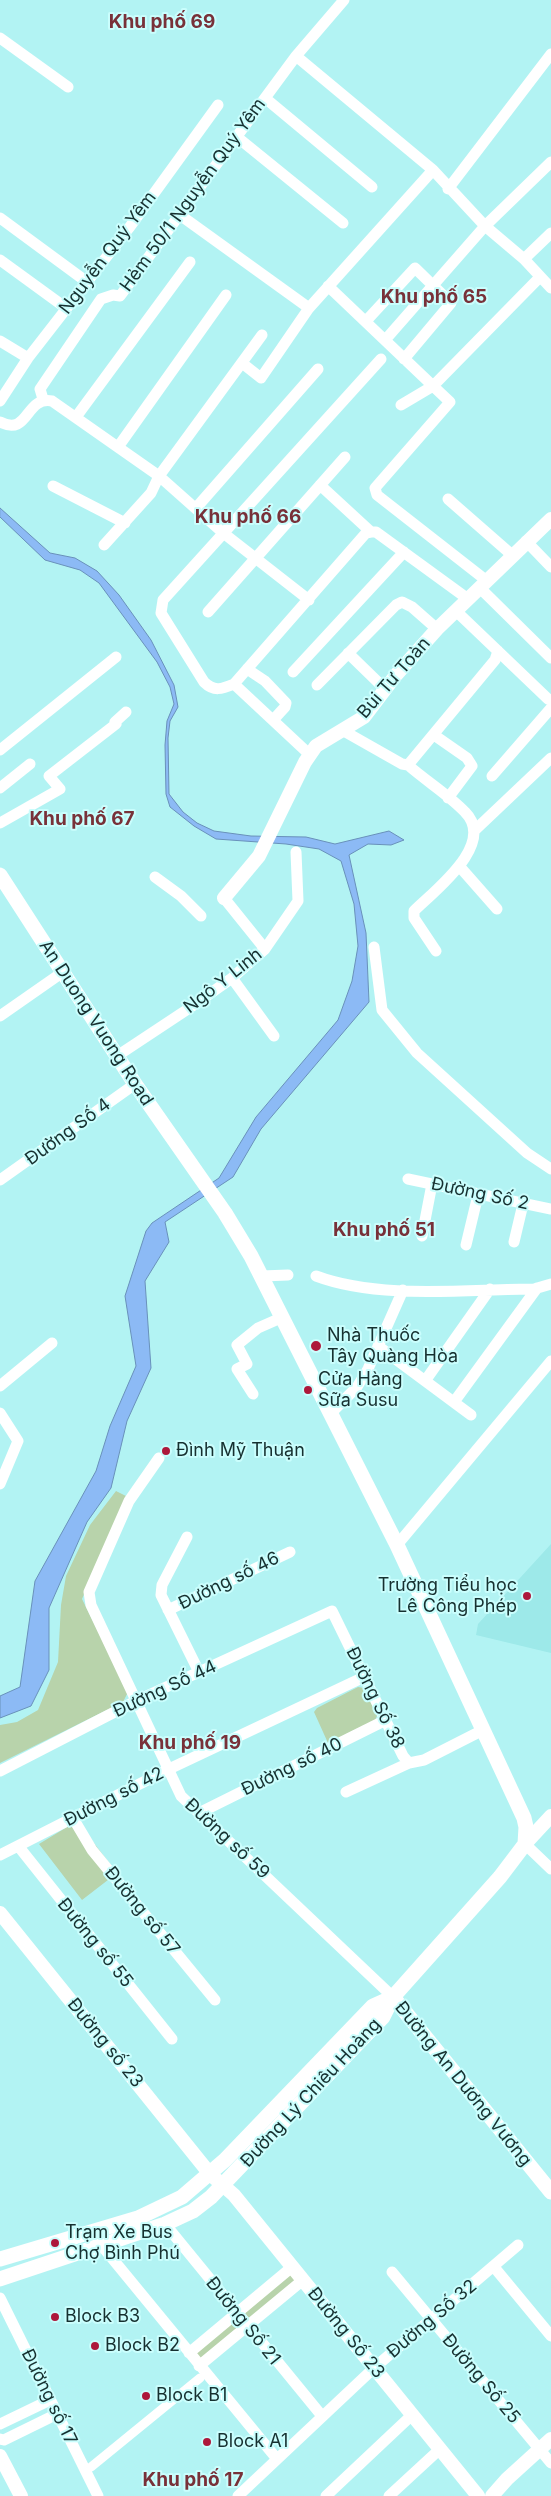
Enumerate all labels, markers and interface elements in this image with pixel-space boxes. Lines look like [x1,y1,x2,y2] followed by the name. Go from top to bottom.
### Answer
[109,11,215,33] district label: Khu phố 69
[116,94,270,296] street label: Hẻm 50/1 Nguyễn Quý Yêm
[55,187,161,319] street label: Nguyễn Quý Yêm
[381,286,487,308] district label: Khu phố 65
[195,506,301,528] district label: Khu phố 66
[353,633,435,723] street label: Bùi Tư Toàn
[29,808,135,830] district label: Khu phố 67
[34,936,158,1110] street label: An Duong Vuong Road
[179,944,267,1018] street label: Ngô Y Linh
[21,1094,115,1170] street label: Đường Số 4
[429,1173,531,1215] street label: Đường Số 2
[333,1219,435,1241] district label: Khu phố 51
[327,1325,458,1368] place label: Nhà Thuốc Tây Quàng Hòa
[309,1339,323,1353] marker: Nhà Thuốc Tây Quàng Hòa
[318,1369,403,1412] place label: Cửa Hàng Sữa Susu
[302,1384,314,1396] marker: Cửa Hàng Sữa Susu
[176,1440,305,1462] place label: Đình Mỹ Thuận
[160,1445,172,1457] marker: Đình Mỹ Thuận
[175,1547,283,1615] street label: Đường số 46
[378,1575,517,1618] place label: Trường Tiểu học Lê Công Phép
[521,1590,533,1602] marker: Trường Tiểu học Lê Công Phép
[341,1644,409,1752] street label: Đường Số 38
[110,1656,220,1722] street label: Đường Số 44
[139,1732,241,1754] district label: Khu phố 19
[238,1733,346,1801] street label: Đường số 40
[61,1763,167,1831] street label: Đường số 42
[180,1794,274,1884] street label: Đường số 59
[100,1862,184,1960] street label: Đường số 57
[53,1894,137,1992] street label: Đường số 55
[62,1994,148,2092] street label: Đường số 23
[390,1997,536,2171] street label: Đường An Dương Vương
[236,2014,386,2172] street label: Đường Lý Chiêu Hoàng
[65,2222,180,2264] place label: Trạm Xe Bus Chợ Bình Phú
[49,2237,61,2249] marker: Trạm Xe Bus Chợ Bình Phú
[201,2273,285,2369] street label: Đường Số 21
[383,2275,481,2363] street label: Đường Số 32
[303,2283,389,2383] street label: Đường Số 23
[65,2306,140,2328] place label: Block B3
[49,2311,61,2323] marker: Block B3
[437,2330,525,2428] street label: Đường Số 25
[105,2335,180,2357] place label: Block B2
[89,2340,101,2352] marker: Block B2
[17,2346,81,2448] street label: Đường số 17
[156,2385,227,2407] place label: Block B1
[140,2390,152,2402] marker: Block B1
[217,2431,288,2453] place label: Block A1
[201,2436,213,2448] marker: Block A1
[142,2469,244,2491] district label: Khu phố 17

